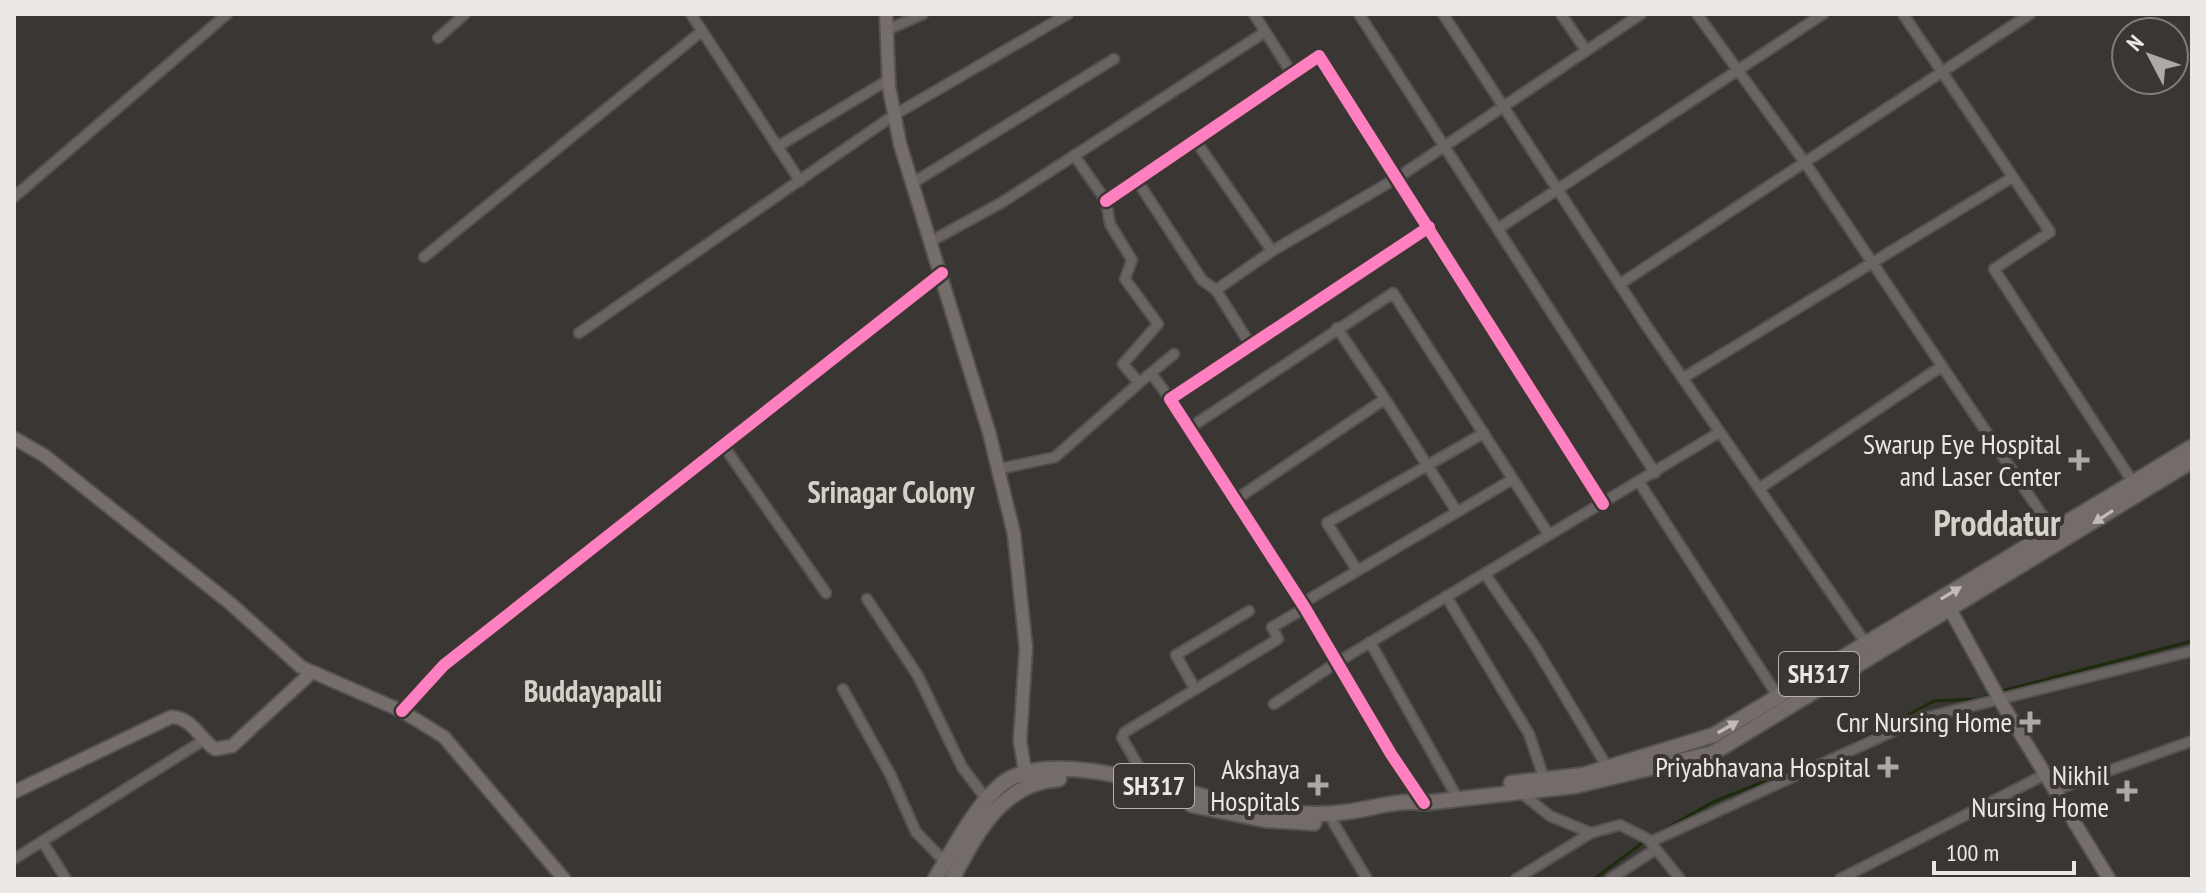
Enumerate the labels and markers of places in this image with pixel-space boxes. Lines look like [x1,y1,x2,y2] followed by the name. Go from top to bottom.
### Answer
[1863,425,2061,494] place label: Swarup Eye Hospital and Laser Center
[2068,449,2090,471] marker: Swarup Eye Hospital and Laser Center
[1836,703,2012,740] place label: Cnr Nursing Home
[2019,711,2041,733] marker: Cnr Nursing Home
[1655,748,1870,785] place label: Priyabhavana Hospital
[1210,750,1300,819] place label: Akshaya Hospitals
[1877,756,1899,778] marker: Priyabhavana Hospital
[1971,756,2109,825] place label: Nikhil Nursing Home
[1307,774,1329,796] marker: Akshaya Hospitals
[2116,780,2138,802] marker: Nikhil Nursing Home

